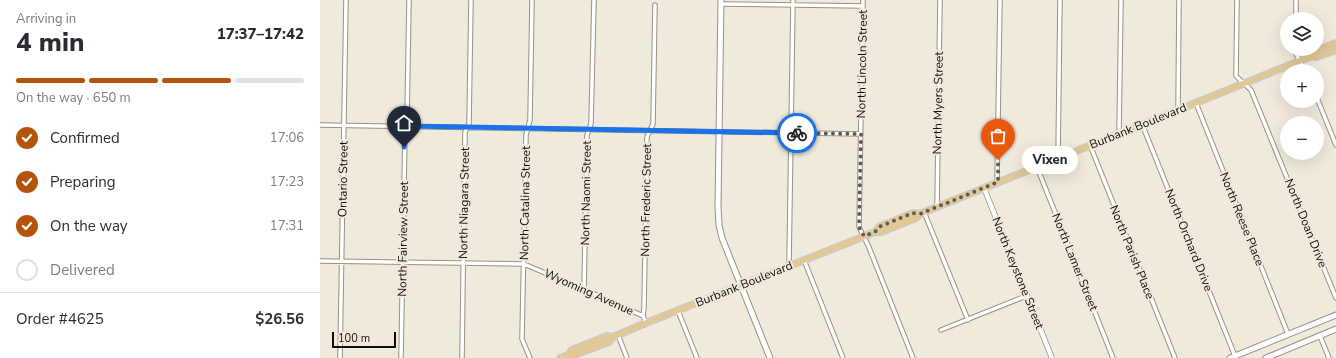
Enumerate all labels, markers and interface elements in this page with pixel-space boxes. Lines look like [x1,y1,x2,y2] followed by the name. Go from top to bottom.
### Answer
[853,9,871,118] street label: North Lincoln Street
[16,10,76,28] text: Arriving in
[1280,12,1324,160] map controls
[1280,12,1324,56] button: layers
[217,24,304,44] text: 17:37–17:42
[16,25,84,60] text: 4 min
[929,51,947,155] street label: North Myers Street
[1280,64,1324,108] button: +
[16,89,131,107] text: On the way · 650 m
[1087,99,1189,153] street label: Burbank Boulevard
[387,106,421,147] pin
[393,112,415,134] icon: home
[777,113,817,153] courier
[1280,116,1324,160] button: −
[981,119,1015,160] pin
[786,122,808,144] icon: bike
[987,125,1009,147] icon: bag
[16,127,38,149] icon: check
[50,128,120,148] text: Confirmed
[270,129,304,147] text: 17:06
[334,140,352,217] street label: Ontario Street
[577,140,595,246] street label: North Naomi Street
[637,142,655,257] street label: North Frederic Street
[516,145,534,260] street label: North Catalina Street
[455,146,473,259] street label: North Niagara Street
[1022,146,1078,174] callout: Vixen
[1033,151,1067,169] text: Vixen
[1216,170,1268,268] street label: North Reese Place
[16,171,38,193] icon: check
[50,172,115,192] text: Preparing
[270,173,304,191] text: 17:23
[1281,176,1331,270] street label: North Doan Drive
[394,180,412,297] street label: North Fairview Street
[1161,186,1217,294] street label: North Orchard Drive
[1106,203,1158,301] street label: North Parish Place
[1048,211,1102,314] street label: North Lamer Street
[16,215,38,237] icon: check
[988,215,1048,332] street label: North Keystone Street
[50,216,128,236] text: On the way
[270,217,304,235] text: 17:31
[693,257,795,311] street label: Burbank Boulevard
[50,260,115,280] text: Delivered
[542,265,636,319] street label: Wyoming Avenue
[16,309,104,329] text: Order #4625
[255,309,304,329] text: $26.56
[332,330,396,349] scale bar
[338,331,370,346] text: 100 m

